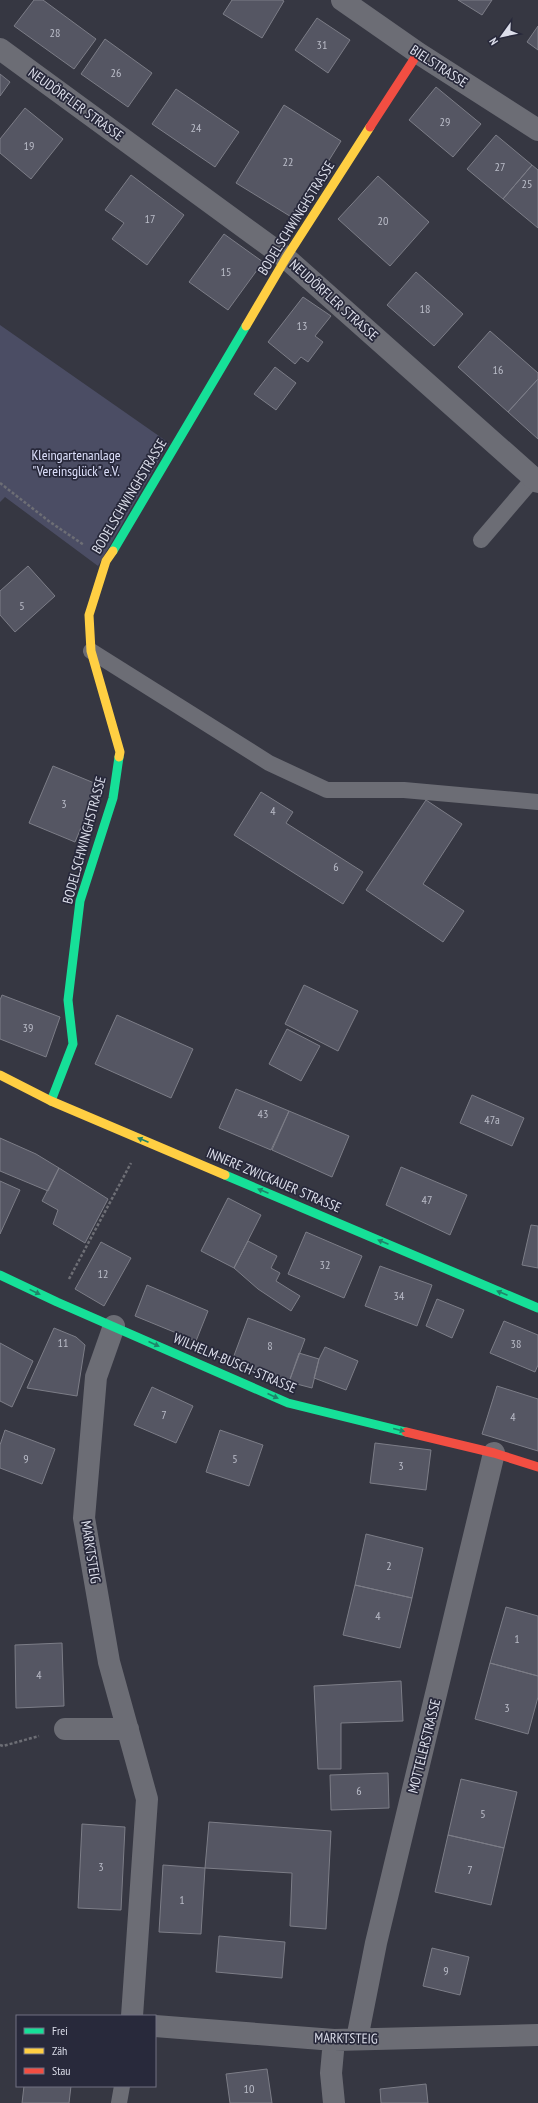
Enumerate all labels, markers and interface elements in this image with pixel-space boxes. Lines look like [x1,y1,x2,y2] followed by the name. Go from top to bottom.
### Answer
[482,16,522,56] north arrow
[50,25,60,40] house number: 28
[486,35,501,48] text: N
[317,37,327,52] house number: 31
[407,41,471,91] street label: BIELSTRASSE
[25,63,127,145] street label: NEUDÖRFLER STRASSE
[111,65,121,80] house number: 26
[440,114,450,129] house number: 29
[191,120,202,135] house number: 24
[24,138,34,153] house number: 19
[283,154,293,169] house number: 22
[254,158,338,278] street label: BODELSCHWINGHSTRASSE
[495,159,505,174] house number: 27
[522,176,532,191] house number: 25
[145,211,155,226] house number: 17
[378,213,388,228] house number: 20
[286,255,382,345] street label: NEUDÖRFLER STRASSE
[221,264,231,279] house number: 15
[420,301,430,316] house number: 18
[297,318,307,333] house number: 13
[493,362,503,377] house number: 16
[87,435,171,557] street label: BODELSCHWINGHSTRASSE
[31,446,121,480] park label: Kleingartenanlage "Vereinsglück" e.V.
[19,598,25,613] house number: 5
[58,774,110,906] street label: BODELSCHWINGHSTRASSE
[61,796,67,811] house number: 3
[270,803,276,818] house number: 4
[333,859,339,874] house number: 6
[23,1020,33,1035] house number: 39
[258,1106,268,1121] house number: 43
[484,1112,500,1127] house number: 47a
[138,1137,149,1143] one-way arrow
[204,1144,344,1216] street label: INNERE ZWICKAUER STRASSE
[257,1188,268,1194] one-way arrow
[422,1192,432,1207] house number: 47
[377,1239,388,1245] one-way arrow
[320,1257,330,1272] house number: 32
[98,1266,108,1281] house number: 12
[394,1288,405,1303] house number: 34
[30,1289,41,1295] one-way arrow
[496,1289,508,1295] one-way arrow
[171,1329,299,1397] street label: WILHELM-BUSCH-STRASSE
[58,1335,68,1350] house number: 11
[511,1336,521,1351] house number: 38
[267,1338,273,1353] house number: 8
[149,1341,160,1347] one-way arrow
[268,1393,279,1399] one-way arrow
[161,1407,167,1422] house number: 7
[510,1409,516,1424] house number: 4
[393,1427,405,1433] one-way arrow
[23,1451,29,1466] house number: 9
[232,1451,238,1466] house number: 5
[398,1458,404,1473] house number: 3
[77,1519,105,1585] street label: MARKTSTEIG
[386,1558,392,1573] house number: 2
[375,1608,381,1623] house number: 4
[514,1631,520,1646] house number: 1
[36,1667,42,1682] house number: 4
[404,1697,444,1795] street label: MOTTELERSTRASSE
[504,1700,510,1715] house number: 3
[356,1783,362,1798] house number: 6
[480,1806,486,1821] house number: 5
[98,1859,104,1874] house number: 3
[467,1862,473,1877] house number: 7
[179,1892,185,1907] house number: 1
[443,1963,449,1978] house number: 9
[16,2015,156,2087] legend
[52,2023,68,2038] text: Frei
[314,2028,378,2048] street label: MARKTSTEIG
[52,2043,67,2058] text: Zäh
[52,2063,70,2078] text: Stau
[244,2081,254,2096] house number: 10

